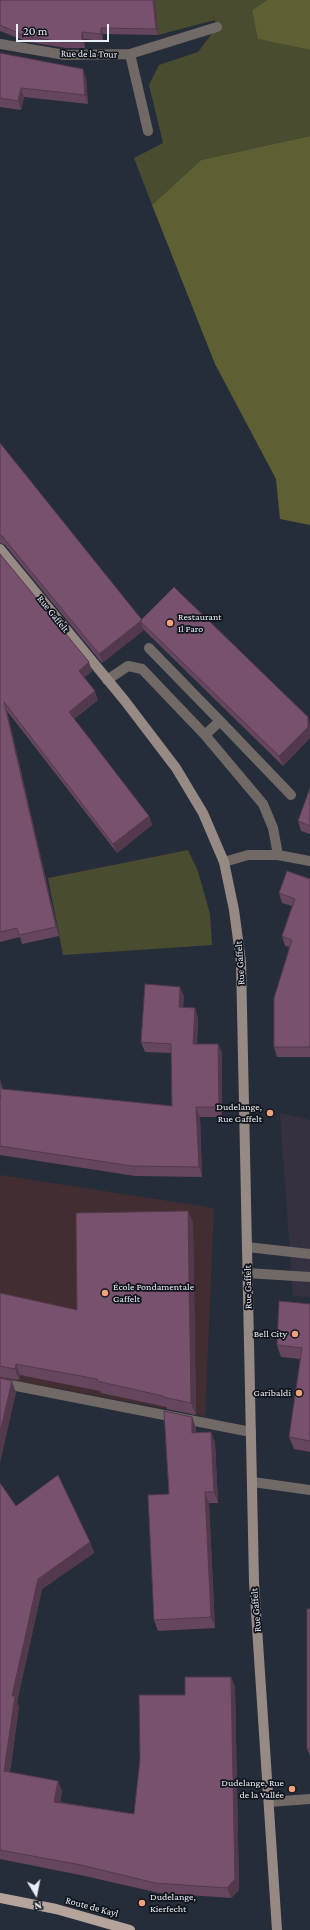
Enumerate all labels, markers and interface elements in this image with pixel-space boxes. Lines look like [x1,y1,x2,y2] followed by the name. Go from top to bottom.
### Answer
[18,16,111,42] scale bar
[23,24,47,38] text: 20 m
[61,48,117,60] street label: Rue de la Tour
[34,593,72,635] street label: Rue Gaffelt
[178,611,222,634] place label: Restaurant Il Faro
[165,618,175,628] marker: Restaurant Il Faro
[232,941,248,985] street label: Rue Gaffelt
[216,1101,262,1124] place label: Dudelange, Rue Gaffelt
[265,1108,275,1118] marker: Dudelange, Rue Gaffelt
[242,1265,254,1309] street label: Rue Gaffelt
[113,1281,194,1304] place label: École Fondamentale Gaffelt
[100,1288,110,1298] marker: École Fondamentale Gaffelt
[254,1328,287,1340] place label: Bell City
[290,1329,300,1339] marker: Bell City
[254,1387,291,1399] place label: Garibaldi
[294,1388,304,1398] marker: Garibaldi
[248,1587,264,1633] street label: Rue Gaffelt
[221,1777,284,1800] place label: Dudelange, Rue de la Vallée
[287,1784,297,1794] marker: Dudelange, Rue de la Vallée
[16,1874,56,1914] north arrow
[150,1891,196,1914] place label: Dudelange, Kierfecht
[64,1894,120,1920] street label: Route de Kayl
[137,1898,147,1908] marker: Dudelange, Kierfecht
[33,1899,43,1912] text: N

